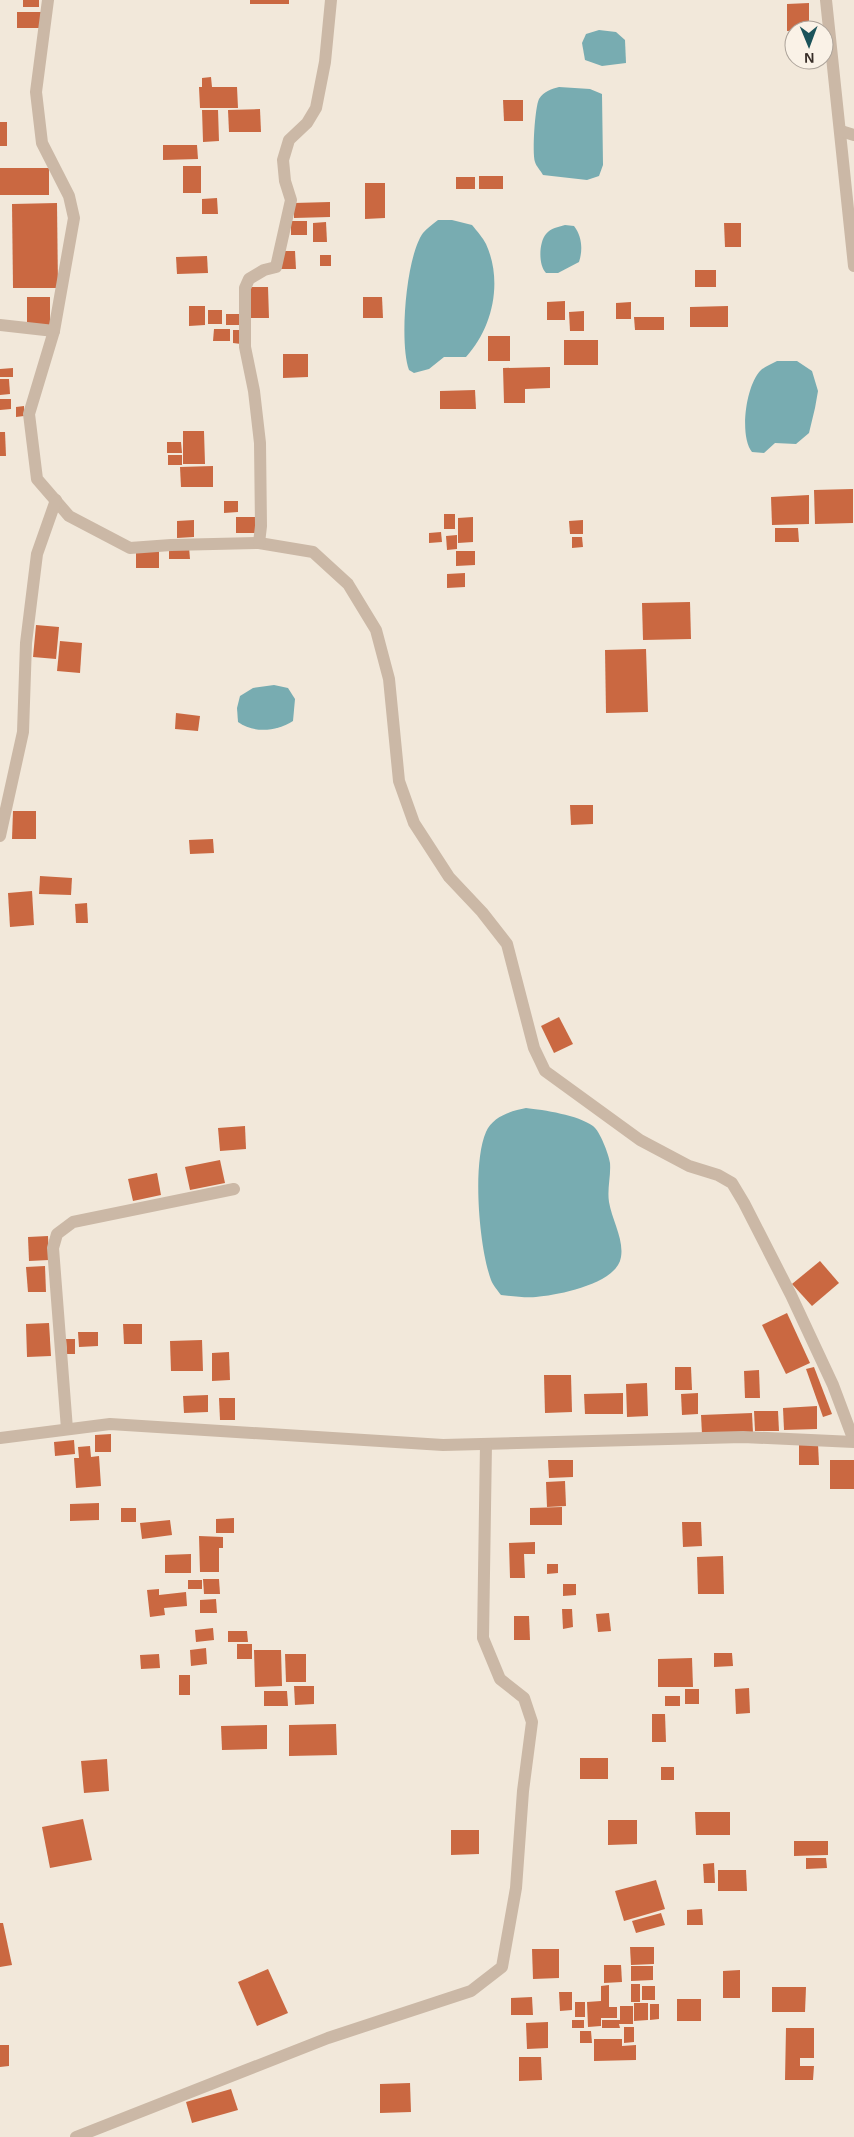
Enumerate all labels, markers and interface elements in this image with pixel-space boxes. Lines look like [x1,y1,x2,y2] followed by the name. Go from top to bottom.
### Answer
[784,20,834,70] north arrow
[804,50,814,66] text: N

